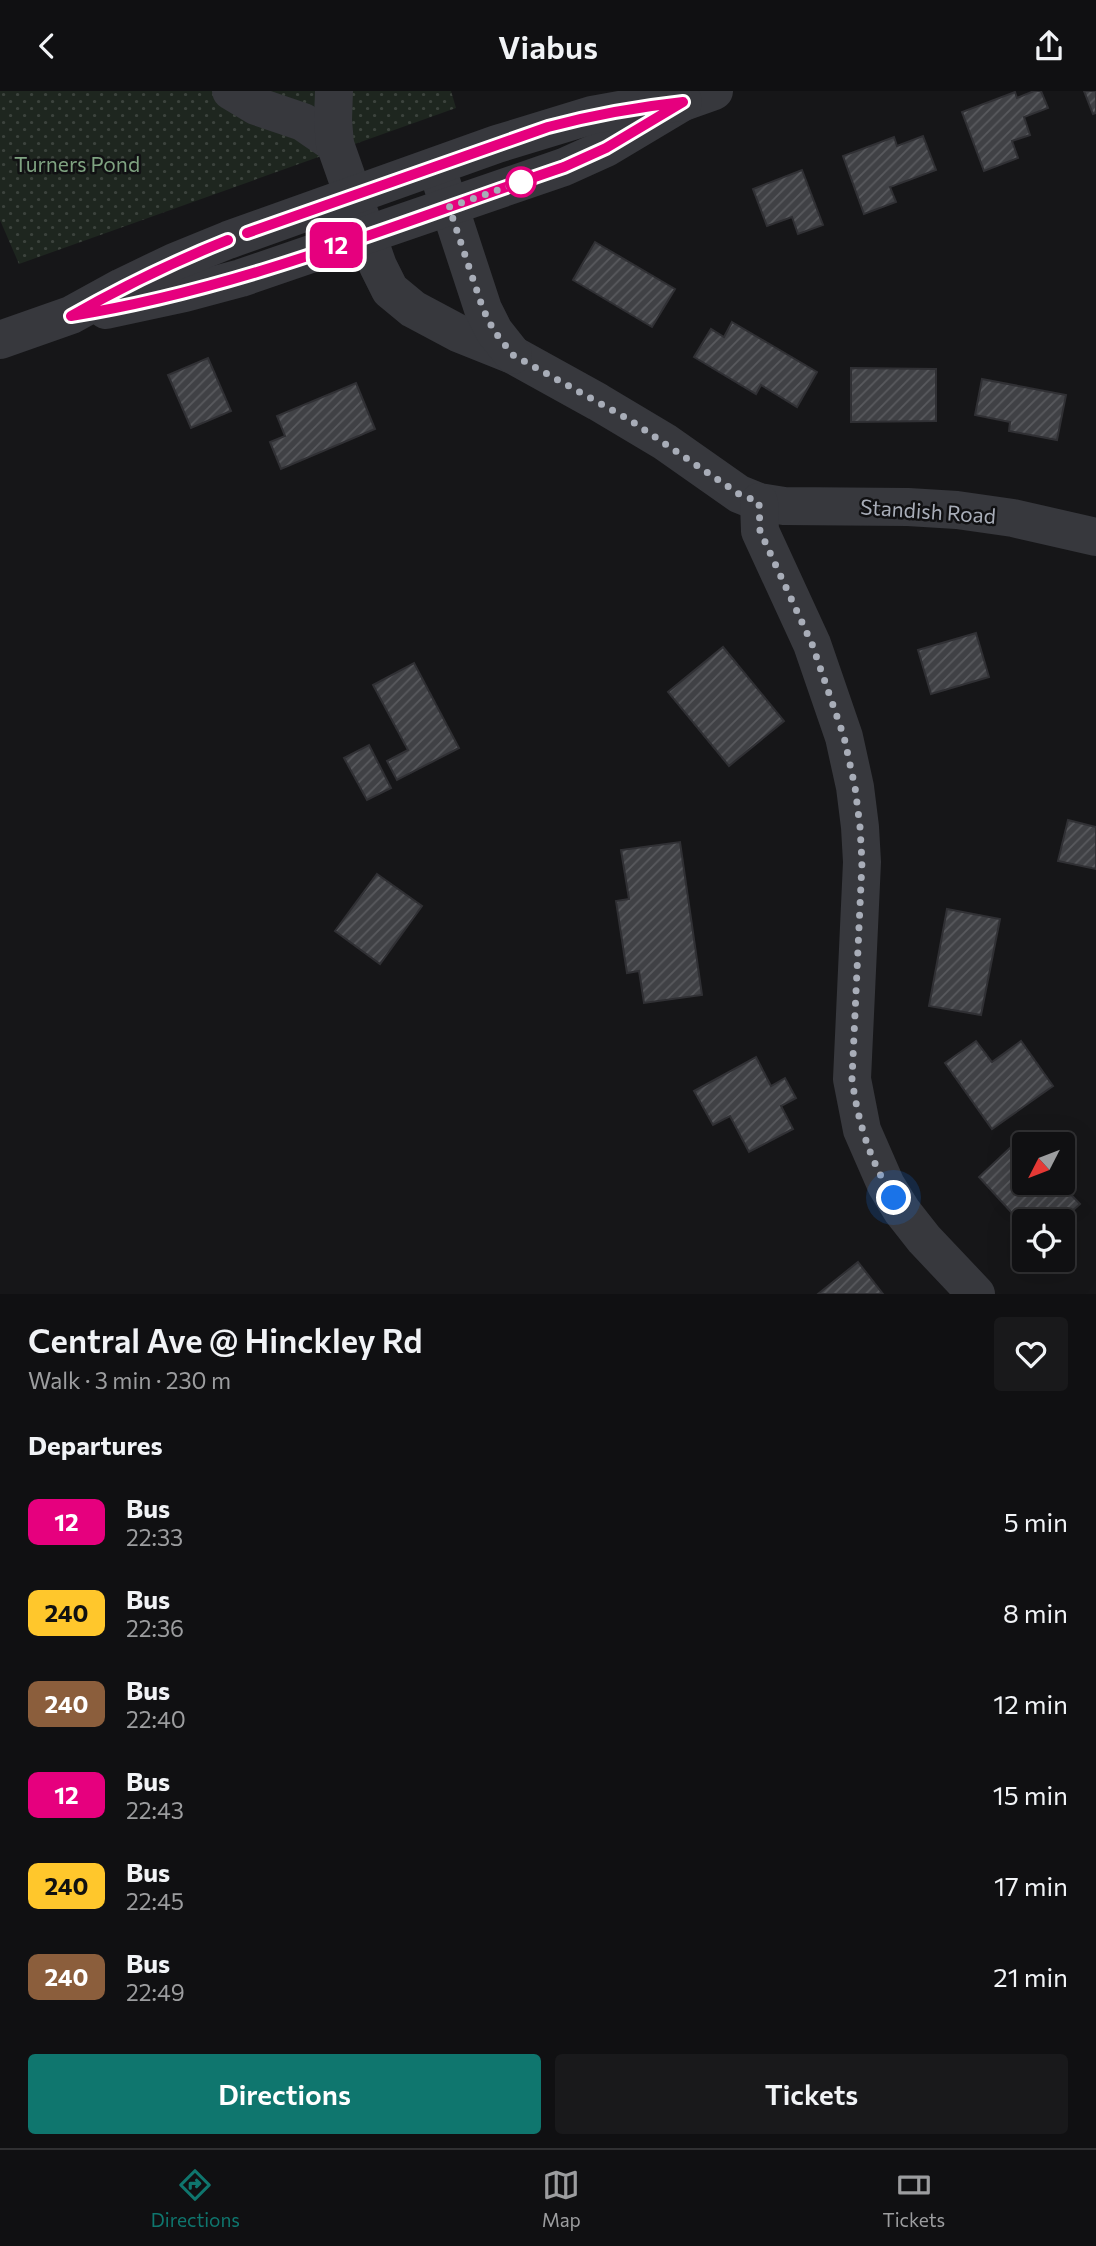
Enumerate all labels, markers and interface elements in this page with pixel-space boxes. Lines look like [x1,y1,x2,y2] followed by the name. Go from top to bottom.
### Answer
[498,26,598,66] text: Viabus
[28,27,66,65] icon: back
[1030,27,1068,65] icon: share
[14,151,140,176] park label: Turners Pond
[506,167,536,197] unlabelled marker
[304,222,368,268] line badge: 12
[324,230,348,259] text: 12
[859,493,997,528] street label: Standish Road
[1012,1132,1074,1195] north arrow
[1012,1132,1075,1272] map controls
[876,1180,911,1215] your location
[1012,1209,1075,1272] button: locate
[994,1317,1068,1391] button: heart
[28,1319,422,1360] text: Central Ave @ Hinckley Rd
[28,1366,231,1394] text: Walk · 3 min · 230 m
[28,1429,163,1460] text: Departures
[126,1492,170,1523] text: Bus
[1004,1506,1068,1537] text: 5 min
[54,1507,79,1536] text: 12
[126,1523,183,1551] text: 22:33
[126,1583,170,1614] text: Bus
[1003,1597,1068,1628] text: 8 min
[45,1598,89,1627] text: 240
[126,1614,184,1642] text: 22:36
[126,1674,170,1705] text: Bus
[993,1688,1068,1719] text: 12 min
[45,1689,89,1718] text: 240
[126,1705,186,1733] text: 22:40
[126,1765,170,1796] text: Bus
[993,1779,1068,1810] text: 15 min
[54,1780,79,1809] text: 12
[126,1796,184,1824] text: 22:43
[126,1856,170,1887] text: Bus
[994,1870,1068,1901] text: 17 min
[45,1871,89,1900] text: 240
[126,1887,184,1915] text: 22:45
[126,1947,170,1978] text: Bus
[993,1961,1068,1992] text: 21 min
[45,1962,89,1991] text: 240
[126,1978,185,2006] text: 22:49
[28,2054,541,2134] button: Directions
[555,2054,1068,2134] button: Tickets
[151,2166,240,2231] tab: Directions
[542,2166,581,2231] tab: Map
[882,2166,945,2231] tab: Tickets

